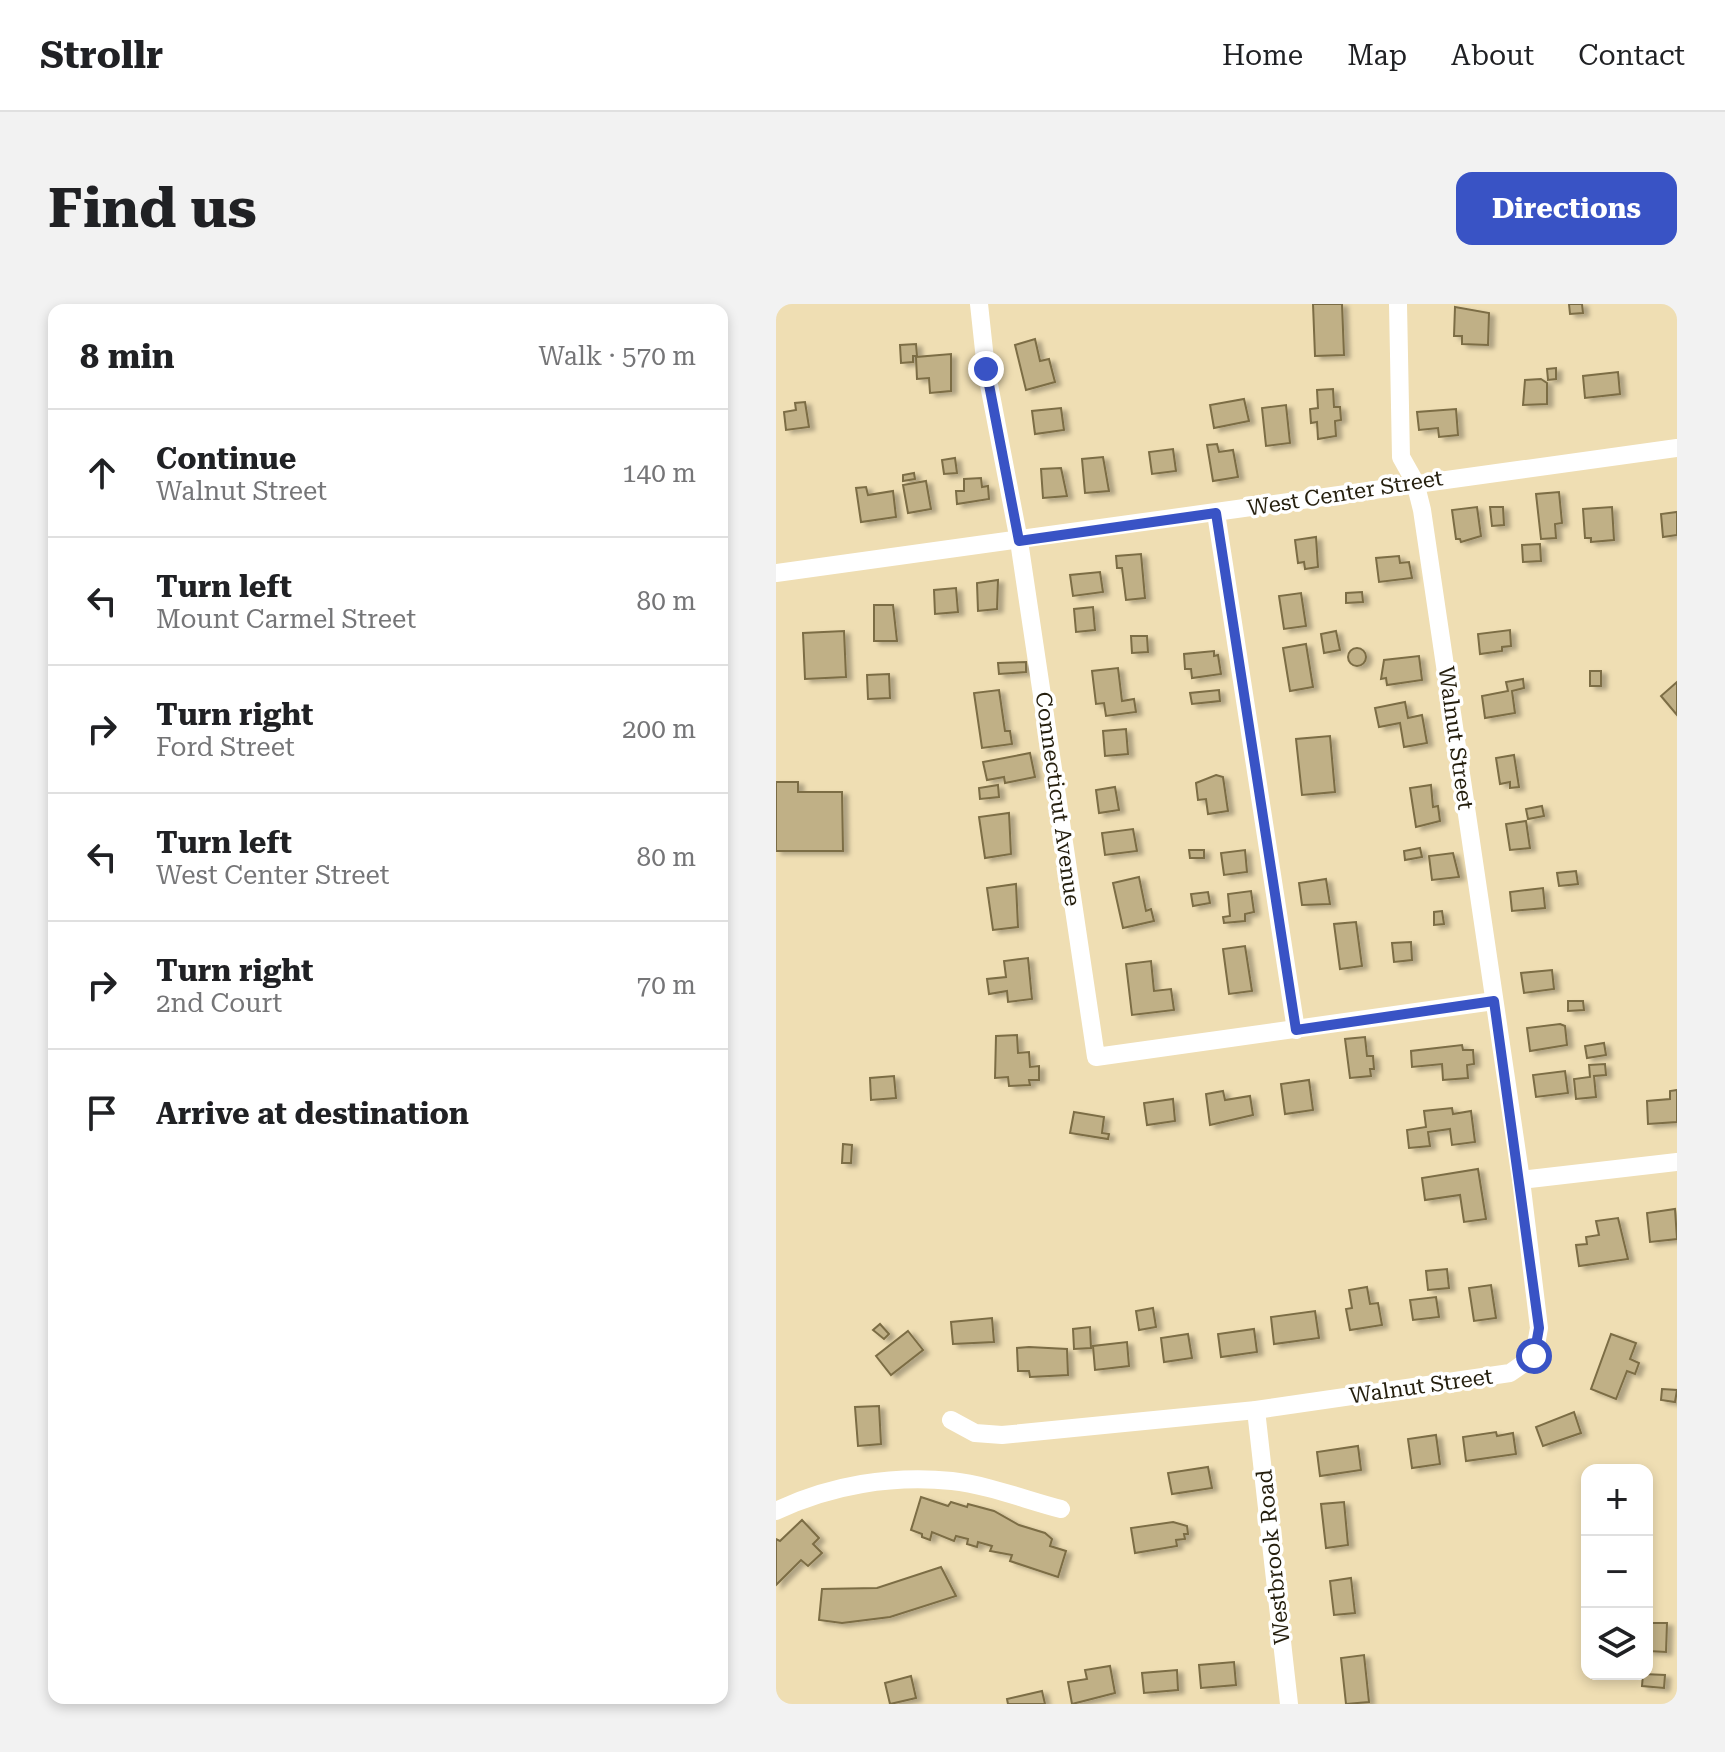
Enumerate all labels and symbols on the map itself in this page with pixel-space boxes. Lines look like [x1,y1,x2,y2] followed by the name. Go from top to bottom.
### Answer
[968,351,1004,387] route end
[1245,465,1445,521] street label: West Center Street
[1434,665,1478,811] street label: Walnut Street
[1031,690,1085,908] street label: Connecticut Avenue
[1516,1338,1552,1374] route start
[1348,1364,1494,1408] street label: Walnut Street
[1251,1468,1295,1646] street label: Westbrook Road

